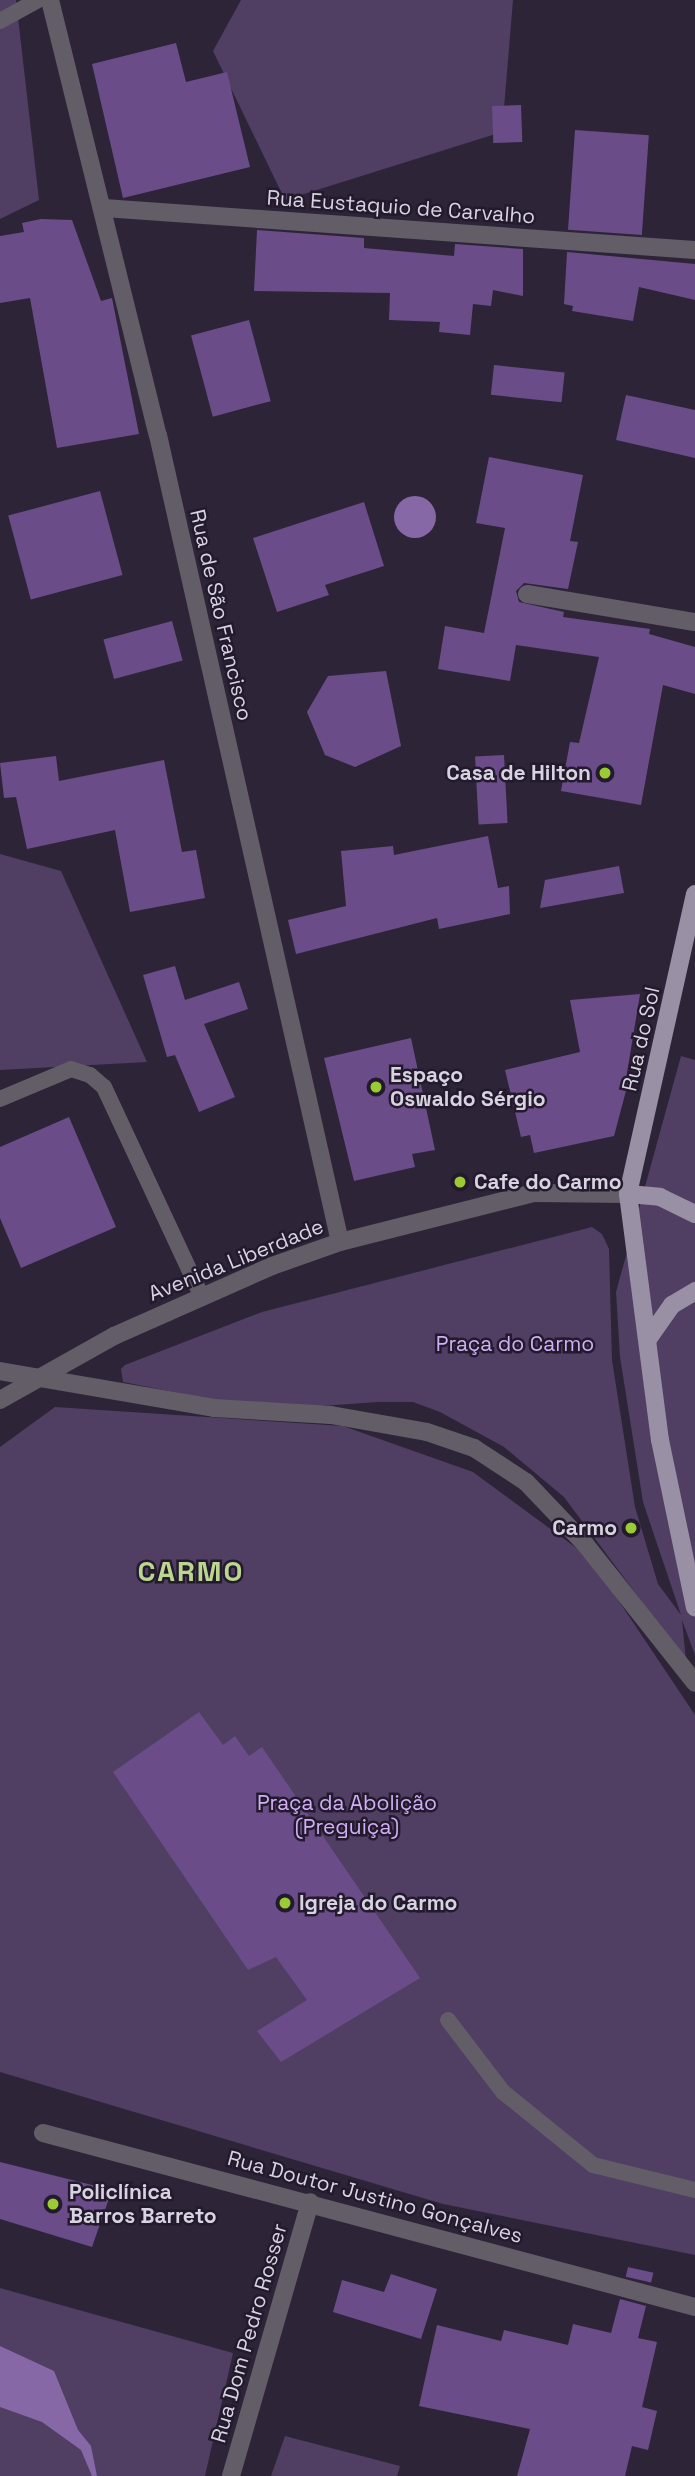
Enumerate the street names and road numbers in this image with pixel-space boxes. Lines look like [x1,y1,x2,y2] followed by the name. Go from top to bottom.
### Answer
[266,185,536,229] street label: Rua Eustaquio de Carvalho
[184,507,258,723] street label: Rua de São Francisco
[617,984,665,1094] street label: Rua do Sol
[145,1213,327,1307] street label: Avenida Liberdade
[225,2145,525,2249] street label: Rua Doutor Justino Gonçalves
[206,2221,292,2445] street label: Rua Dom Pedro Rosser

